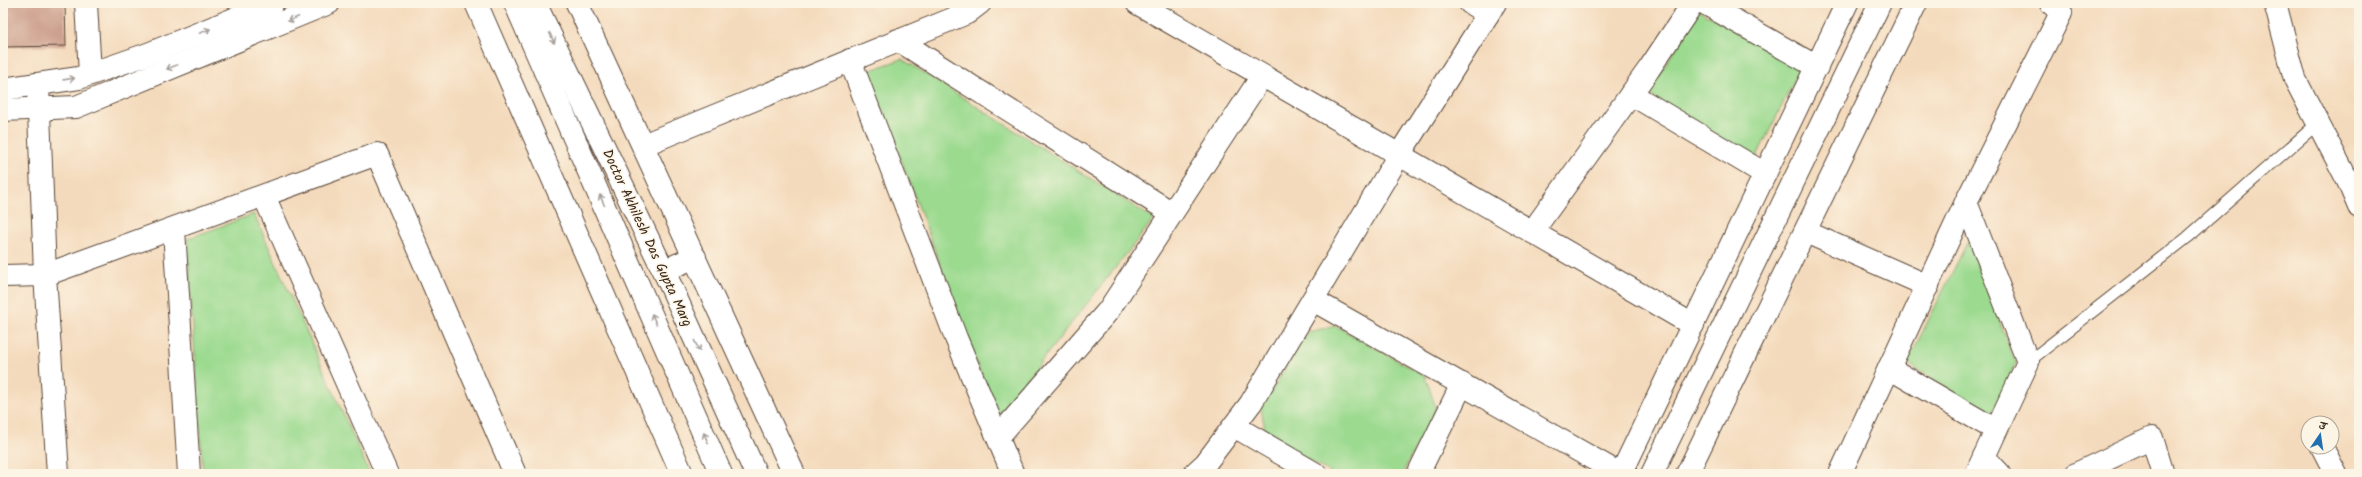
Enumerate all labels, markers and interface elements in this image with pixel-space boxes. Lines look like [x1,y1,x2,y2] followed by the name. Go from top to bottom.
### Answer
[288,15,300,23] one-way arrow
[198,27,210,34] one-way arrow
[549,32,556,44] one-way arrow
[167,64,179,72] one-way arrow
[62,75,75,83] one-way arrow
[596,145,698,331] street label: Doctor Akhilesh Das Gupta Marg
[597,194,605,206] one-way arrow
[649,313,657,325] one-way arrow
[694,339,702,351] one-way arrow
[2300,415,2340,455] north arrow
[2317,417,2329,436] text: उ
[701,433,709,445] one-way arrow

